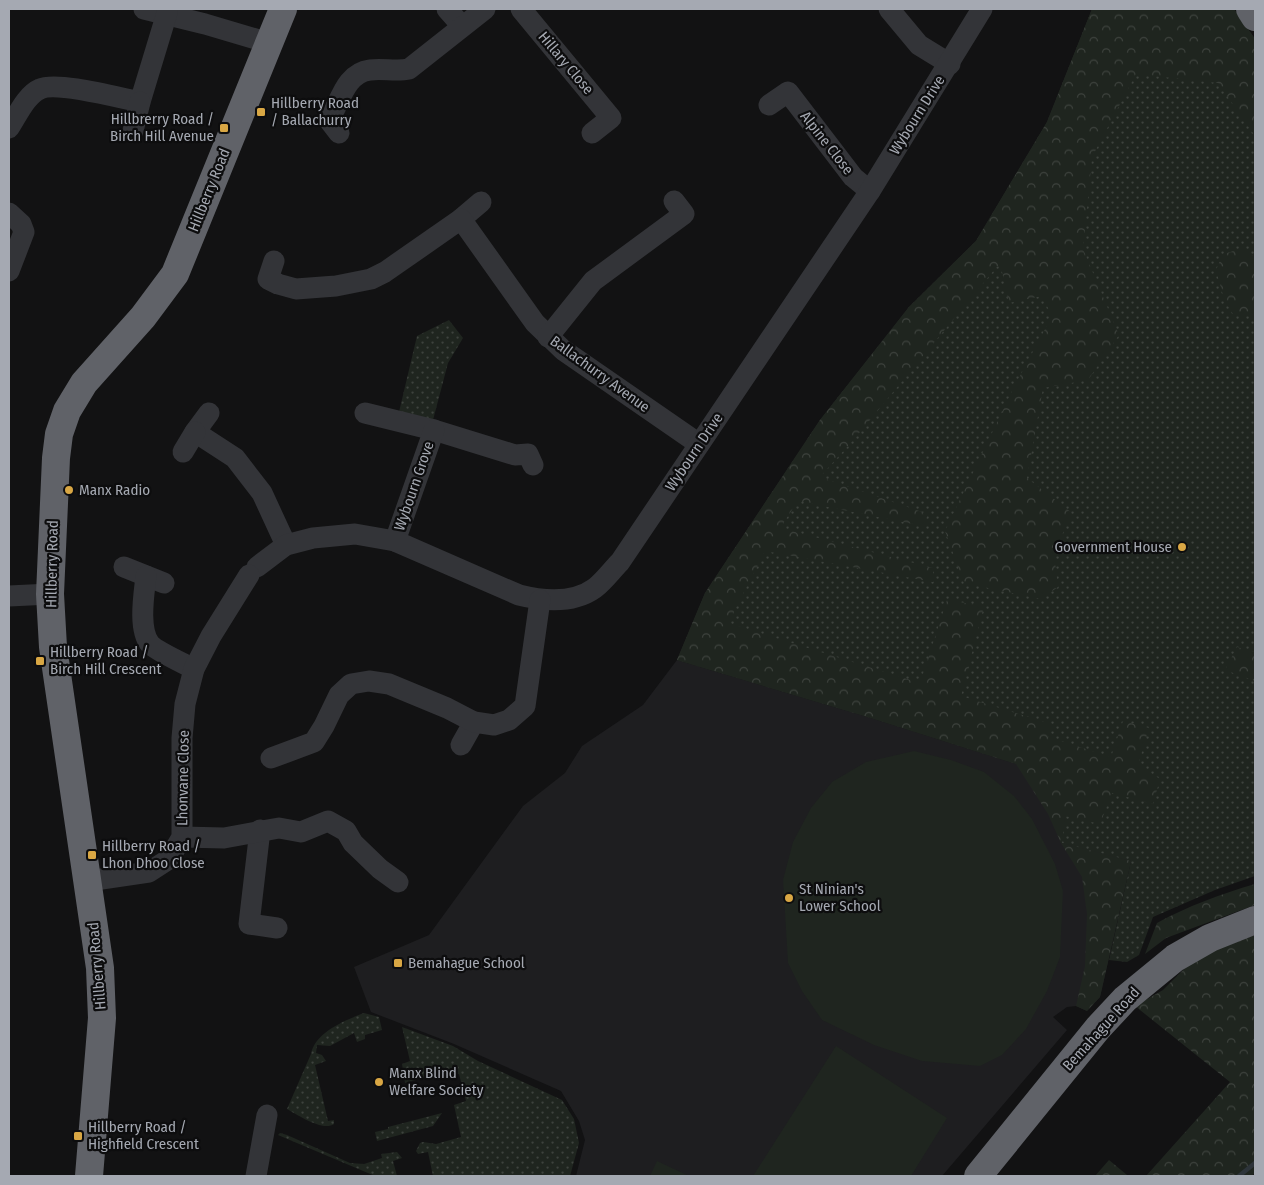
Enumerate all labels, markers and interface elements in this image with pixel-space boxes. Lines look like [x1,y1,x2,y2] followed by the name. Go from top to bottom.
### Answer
[534,28,598,98] street label: Hillary Close
[886,72,948,158] street label: Wybourn Drive
[271,94,359,129] place label: Hillberry Road / Ballachurry
[255,106,267,118] marker: Hillberry Road / Ballachurry
[797,108,857,178] street label: Alpine Close
[110,110,214,145] place label: Hillbrerry Road / Birch Hill Avenue
[218,122,230,134] marker: Hillbrerry Road / Birch Hill Avenue
[184,146,234,234] street label: Hillberry Road
[547,332,653,416] street label: Ballachurry Avenue
[661,410,727,494] street label: Wybourn Drive
[390,439,438,533] street label: Wybourn Grove
[79,481,150,499] place label: Manx Radio
[63,484,75,496] marker: Manx Radio
[42,520,62,608] street label: Hillberry Road
[1054,538,1172,556] place label: Government House
[1176,541,1188,553] marker: Government House
[50,643,161,678] place label: Hillberry Road / Birch Hill Crescent
[34,655,46,667] marker: Hillberry Road / Birch Hill Crescent
[173,730,193,826] street label: Lhonvane Close
[102,837,205,872] place label: Hillberry Road / Lhon Dhoo Close
[86,849,98,861] marker: Hillberry Road / Lhon Dhoo Close
[799,880,881,915] place label: St Ninian's Lower School
[783,892,795,904] marker: St Ninian's Lower School
[84,921,110,1011] street label: Hillberry Road
[408,954,525,972] place label: Bemahague School
[392,957,404,969] marker: Bemahague School
[1059,983,1143,1075] street label: Bemahague Road
[389,1064,484,1099] place label: Manx Blind Welfare Society
[373,1076,385,1088] marker: Manx Blind Welfare Society
[88,1118,199,1153] place label: Hillberry Road / Highfield Crescent
[72,1130,84,1142] marker: Hillberry Road / Highfield Crescent

